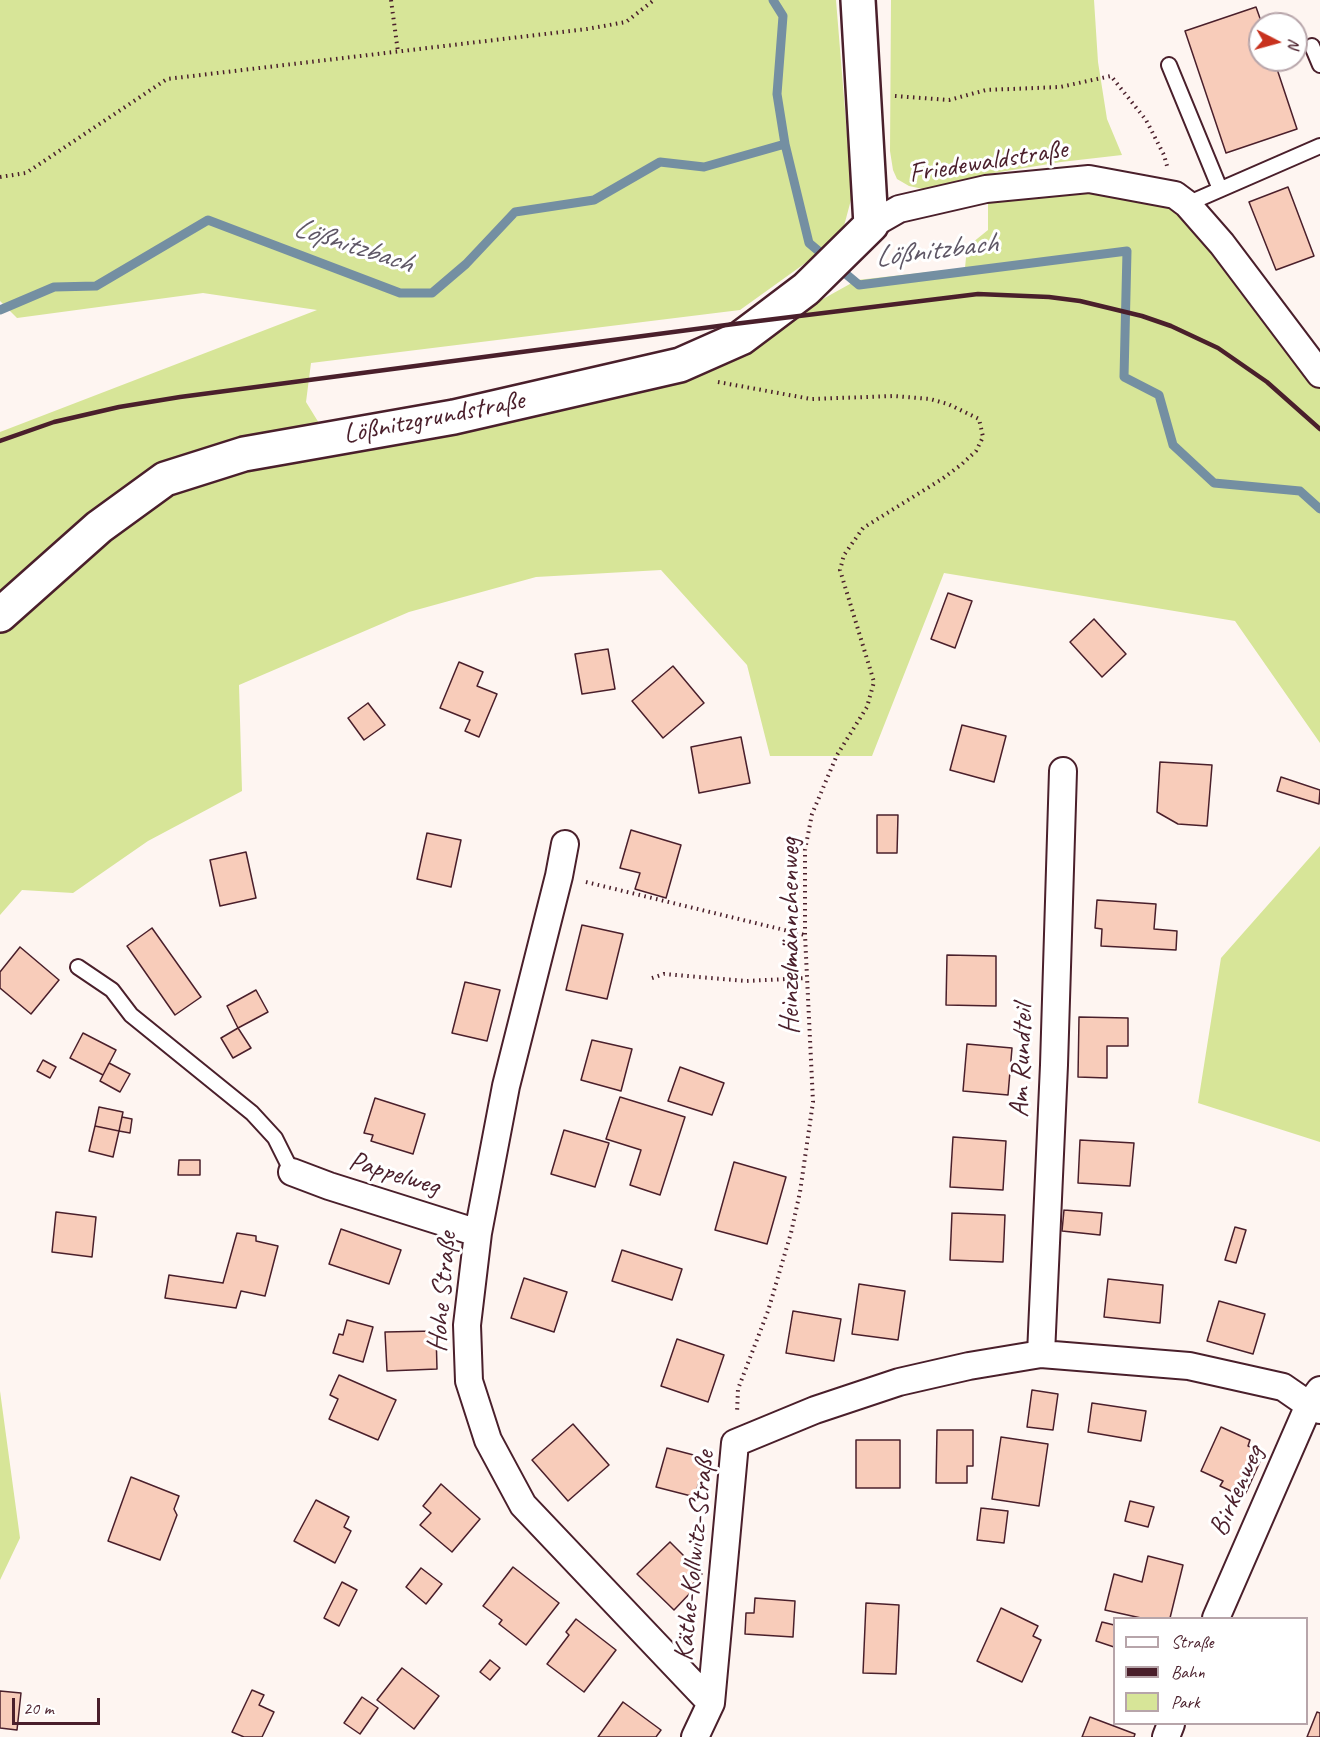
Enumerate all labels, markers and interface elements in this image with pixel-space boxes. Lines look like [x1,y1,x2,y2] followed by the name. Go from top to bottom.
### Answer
[1248,12,1308,72] north arrow
[1283,38,1304,50] text: N
[906,133,1070,191] street label: Friedewaldstraße
[289,210,417,282] water label: Lößnitzbach
[873,226,999,276] water label: Lößnitzbach
[341,384,527,452] street label: Lößnitzgrundstraße
[774,837,808,1035] street label: Heinzelmännchenweg
[1003,1004,1041,1118] street label: Am Rundteil
[345,1144,443,1204] street label: Pappelweg
[421,1231,465,1353] street label: Hohe Straße
[1202,1441,1272,1541] street label: Birkenweg
[667,1449,723,1663] street label: Käthe-Kollwitz-Straße
[1113,1617,1308,1725] legend
[1171,1631,1213,1653] text: Straße
[1171,1661,1205,1683] text: Bahn
[15,1686,104,1724] scale bar
[1171,1691,1200,1713] text: Park
[23,1697,54,1719] text: 20 m

